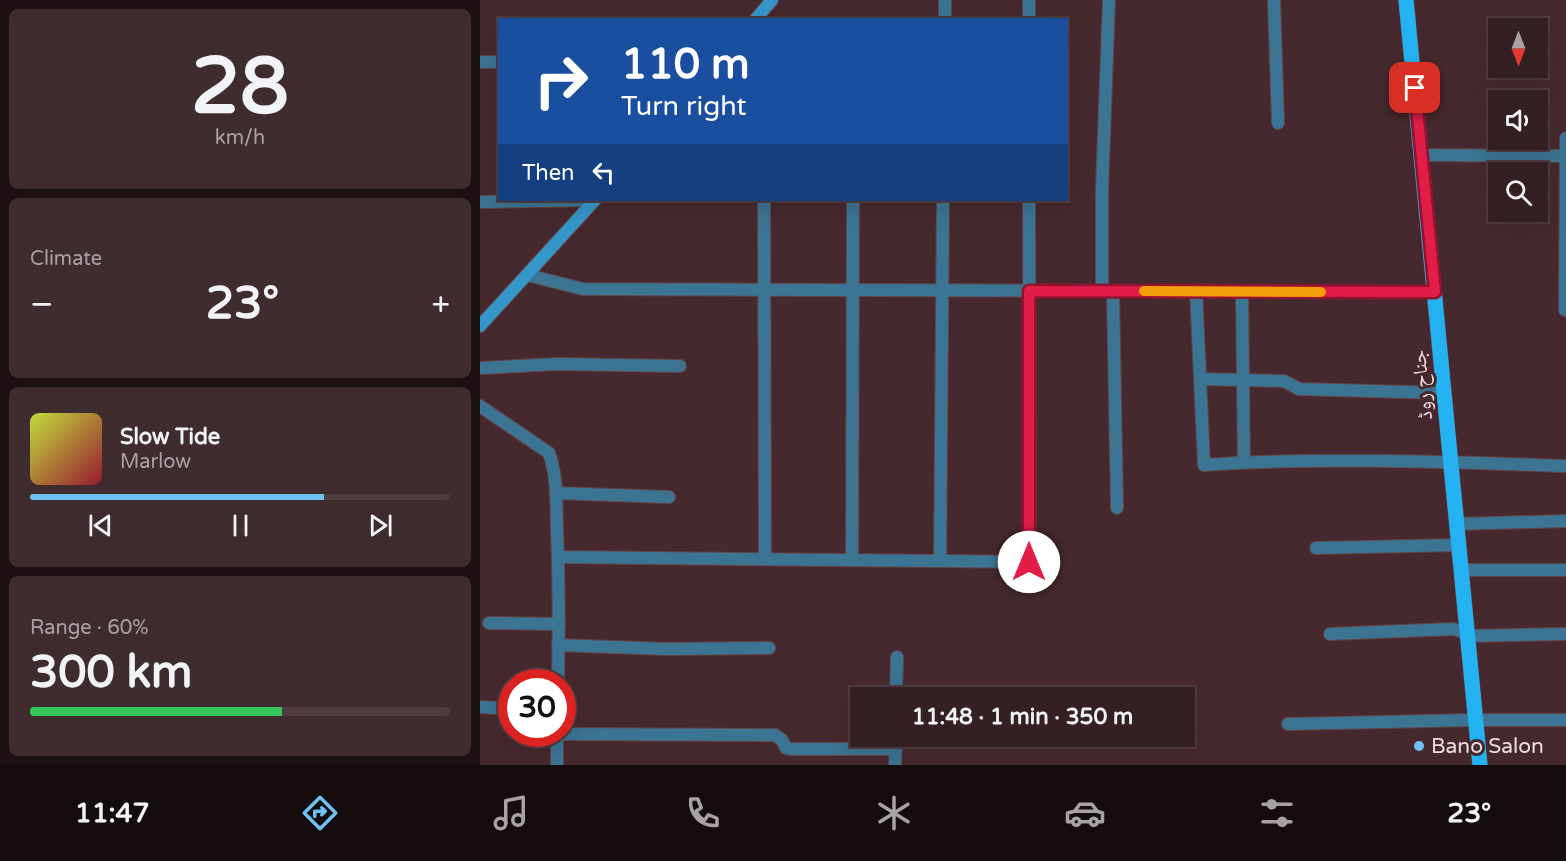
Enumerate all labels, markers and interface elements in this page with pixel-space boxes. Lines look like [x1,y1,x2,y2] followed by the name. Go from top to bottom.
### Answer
[1488,18,1548,78] north arrow
[1488,18,1548,222] map controls
[621,39,750,90] text: 110 m
[191,40,289,134] text: 28
[522,42,600,120] icon: right
[1389,62,1440,113] pin
[1398,71,1431,104] icon: arrive
[621,90,747,123] text: Turn right
[1488,90,1548,150] button: sound
[215,126,265,150] text: km/h
[587,156,620,189] icon: left
[522,160,575,186] text: Then
[1488,162,1548,222] button: search
[30,247,102,271] text: Climate
[206,277,279,331] text: 23°
[30,285,54,324] text: −
[431,285,450,324] text: +
[1406,349,1438,421] street label: جناح روڈ
[120,424,220,450] text: Slow Tide
[120,450,191,474] text: Marlow
[84,509,117,542] icon: previous
[224,509,257,542] icon: pause
[364,509,397,542] icon: next
[997,530,1061,594] position arrow
[30,616,149,640] text: Range · 60%
[30,646,192,700] text: 300 km
[498,669,576,747] speed limit sign: 30
[912,704,1133,730] text: 11:48 · 1 min · 350 m
[1431,734,1544,759] place label: Bano Salon
[1412,739,1426,753] marker: Bano Salon
[299,792,341,834] icon: directions
[490,792,532,834] icon: music
[682,792,724,834] icon: phone
[873,792,915,834] icon: climate
[1064,792,1106,834] icon: car
[1256,792,1298,834] icon: filters
[75,797,150,830] text: 11:47
[1447,797,1491,830] text: 23°

